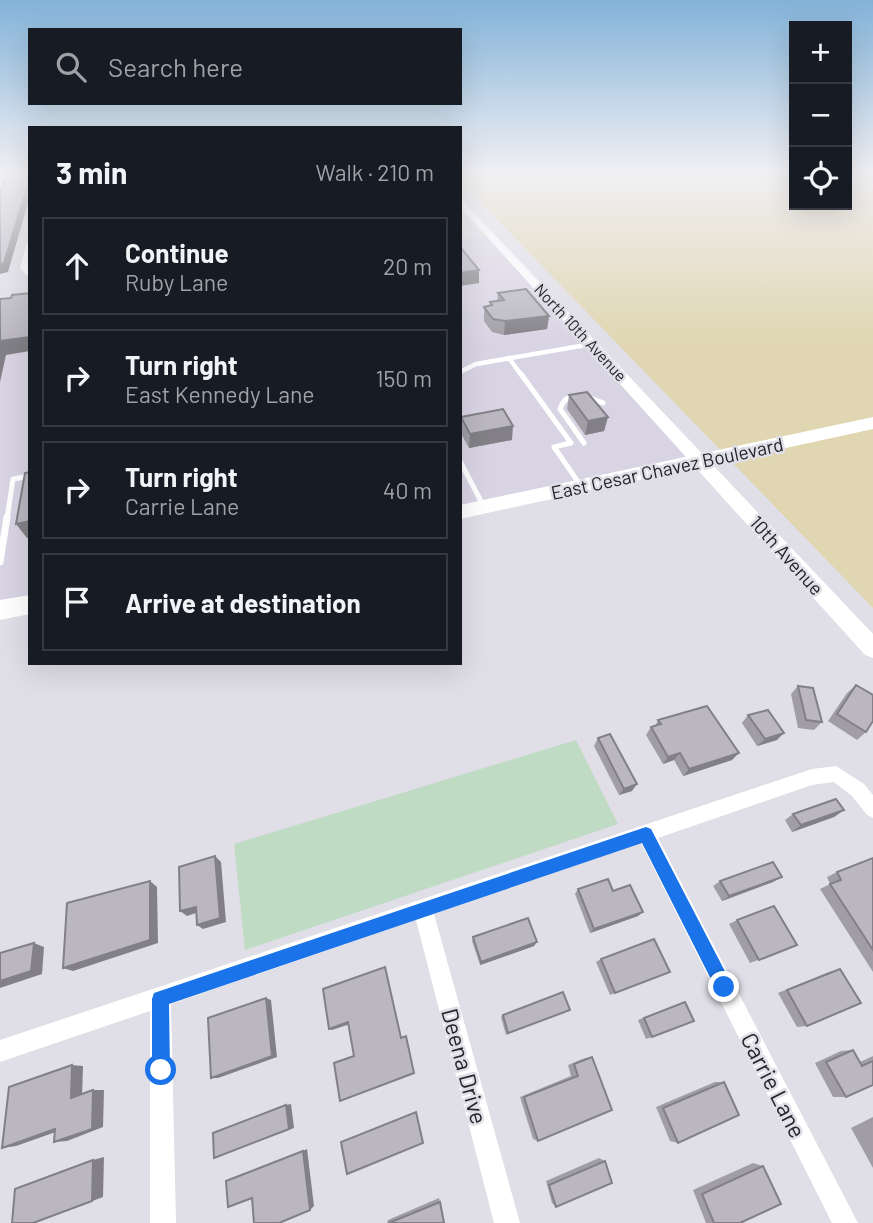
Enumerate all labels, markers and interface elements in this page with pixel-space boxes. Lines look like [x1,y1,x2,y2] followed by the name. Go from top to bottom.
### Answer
[789,21,852,210] map controls
[789,21,852,84] button: +
[28,28,462,105] search box
[52,48,90,86] icon: search
[108,51,243,82] text: Search here
[789,84,852,147] button: −
[789,147,852,210] button: locate
[56,154,127,190] text: 3 min
[316,158,434,186] text: Walk · 210 m
[125,237,229,268] text: Continue
[58,247,96,285] icon: ahead
[383,252,432,280] text: 20 m
[125,268,228,296] text: Ruby Lane
[531,279,631,385] street label: North 10th Avenue
[125,349,238,380] text: Turn right
[58,359,96,397] icon: right
[376,364,432,392] text: 150 m
[125,380,315,408] text: East Kennedy Lane
[549,432,785,504] street label: East Cesar Chavez Boulevard
[125,461,238,492] text: Turn right
[58,471,96,509] icon: right
[383,476,432,504] text: 40 m
[125,492,239,520] text: Carrie Lane
[745,511,829,599] street label: 10th Avenue
[58,583,96,621] icon: arrive
[125,587,361,618] text: Arrive at destination
[708,971,739,1002] route end
[436,1005,494,1127] street label: Deena Drive
[736,1028,812,1142] street label: Carrie Lane
[145,1054,176,1085] route start

